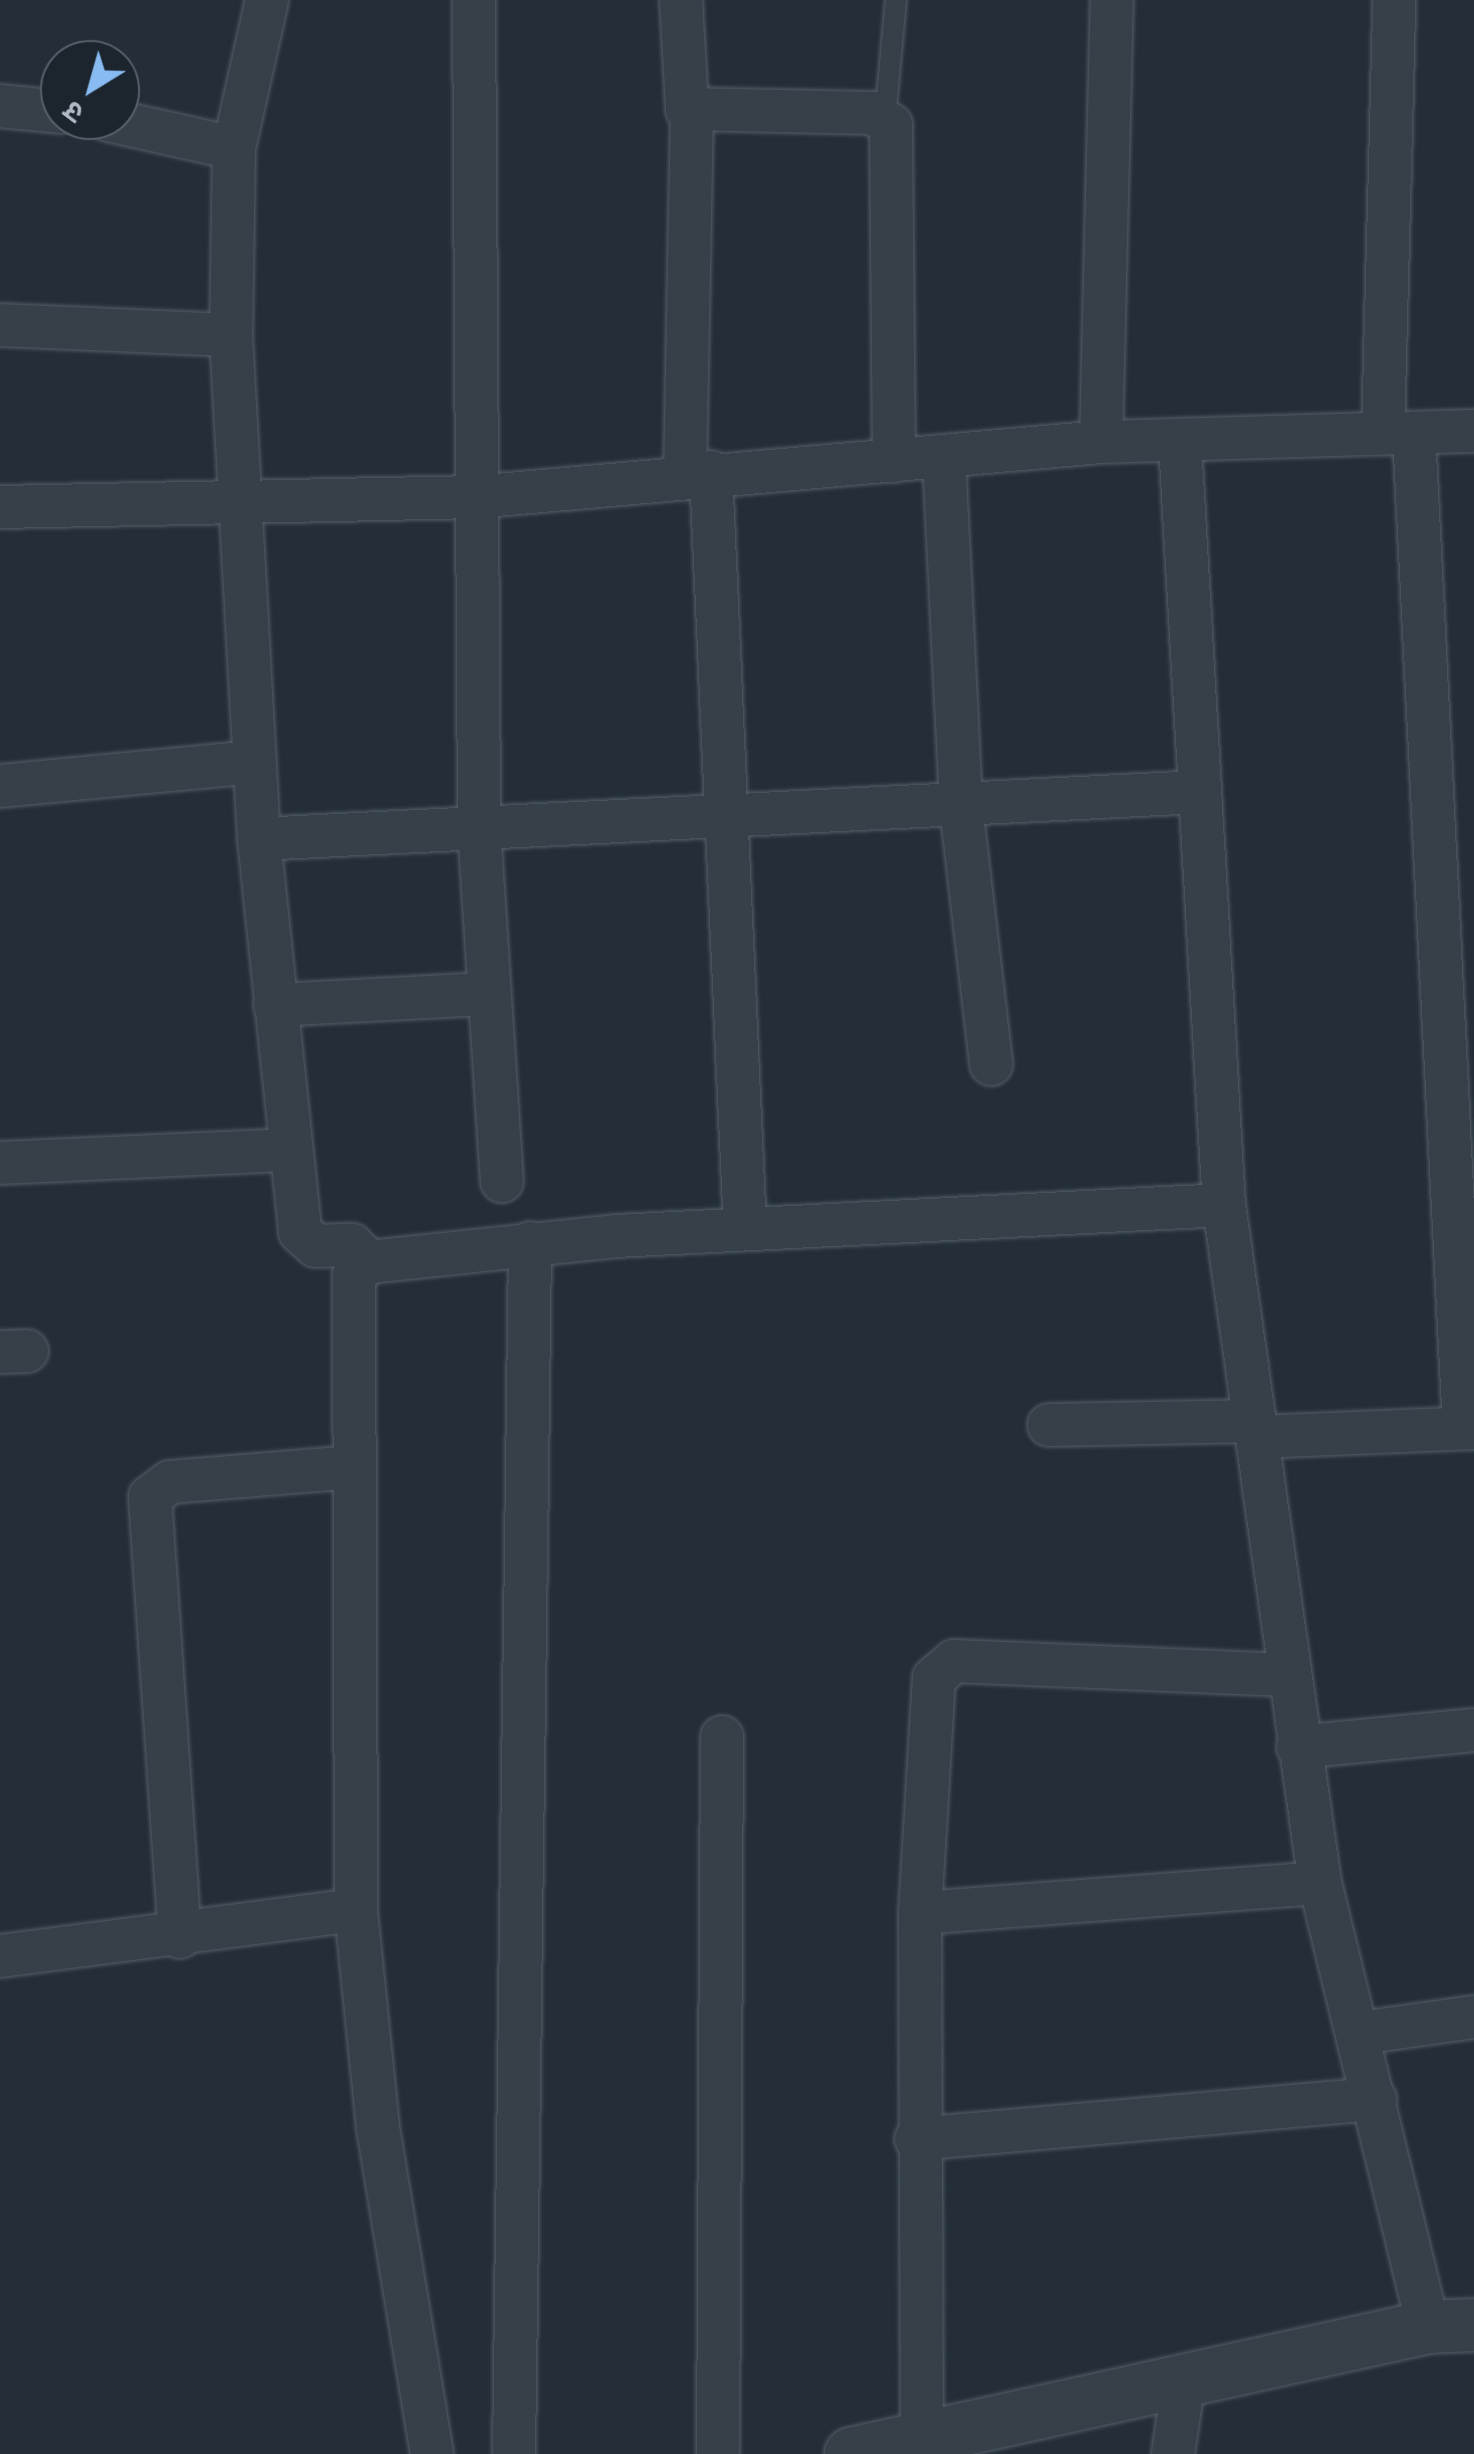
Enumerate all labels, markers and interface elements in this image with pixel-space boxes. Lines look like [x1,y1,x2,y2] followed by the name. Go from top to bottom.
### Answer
[40,40,140,140] north arrow
[56,94,90,131] text: उ

